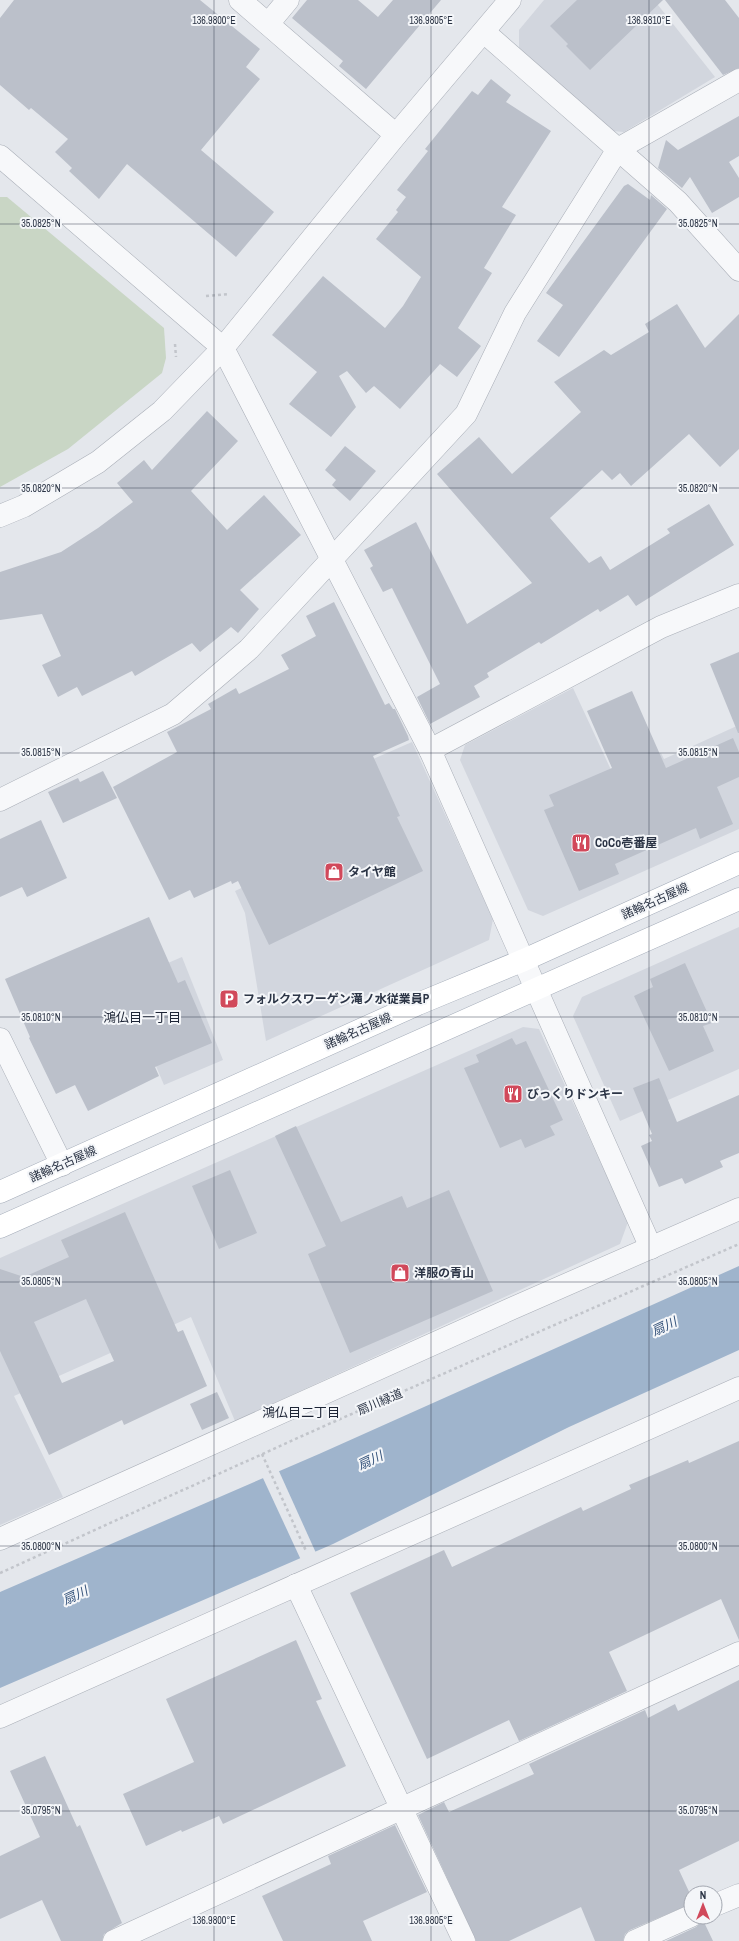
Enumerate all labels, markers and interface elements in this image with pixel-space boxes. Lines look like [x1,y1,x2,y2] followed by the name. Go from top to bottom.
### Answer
[192,14,236,27] text: 136.9800°E
[409,14,453,27] text: 136.9805°E
[627,14,671,27] text: 136.9810°E
[21,217,61,230] text: 35.0825°N
[678,217,718,230] text: 35.0825°N
[21,482,61,495] text: 35.0820°N
[678,482,718,495] text: 35.0820°N
[21,746,61,759] text: 35.0815°N
[678,746,718,759] text: 35.0815°N
[570,832,592,854] restaurant icon: CoCo壱番屋
[595,835,657,851] place label: CoCo壱番屋
[323,861,345,883] shop icon: タイヤ館
[348,864,396,880] place label: タイヤ館
[619,879,691,923] street label: 諸輪名古屋線
[218,988,240,1010] parking icon: フォルクスワーゲン滝ノ水従業員P
[243,991,430,1007] place label: フォルクスワーゲン滝ノ水従業員P
[103,1009,181,1026] district label: 鴻仏目一丁目
[322,1009,394,1053] street label: 諸輪名古屋線
[21,1011,61,1024] text: 35.0810°N
[678,1011,718,1024] text: 35.0810°N
[502,1083,524,1105] restaurant icon: びっくりドンキー
[527,1086,623,1102] place label: びっくりドンキー
[27,1142,99,1186] street label: 諸輪名古屋線
[389,1262,411,1284] shop icon: 洋服の青山
[414,1265,474,1281] place label: 洋服の青山
[21,1275,61,1288] text: 35.0805°N
[678,1275,718,1288] text: 35.0805°N
[649,1312,681,1340] water label: 扇川
[355,1385,405,1419] street label: 扇川緑道
[262,1404,340,1421] district label: 鴻仏目二丁目
[355,1446,387,1474] water label: 扇川
[21,1540,61,1553] text: 35.0800°N
[678,1540,718,1553] text: 35.0800°N
[60,1581,92,1609] water label: 扇川
[21,1804,61,1817] text: 35.0795°N
[678,1804,718,1817] text: 35.0795°N
[683,1885,723,1925] north arrow
[700,1888,706,1902] text: N
[192,1914,236,1927] text: 136.9800°E
[409,1914,453,1927] text: 136.9805°E

